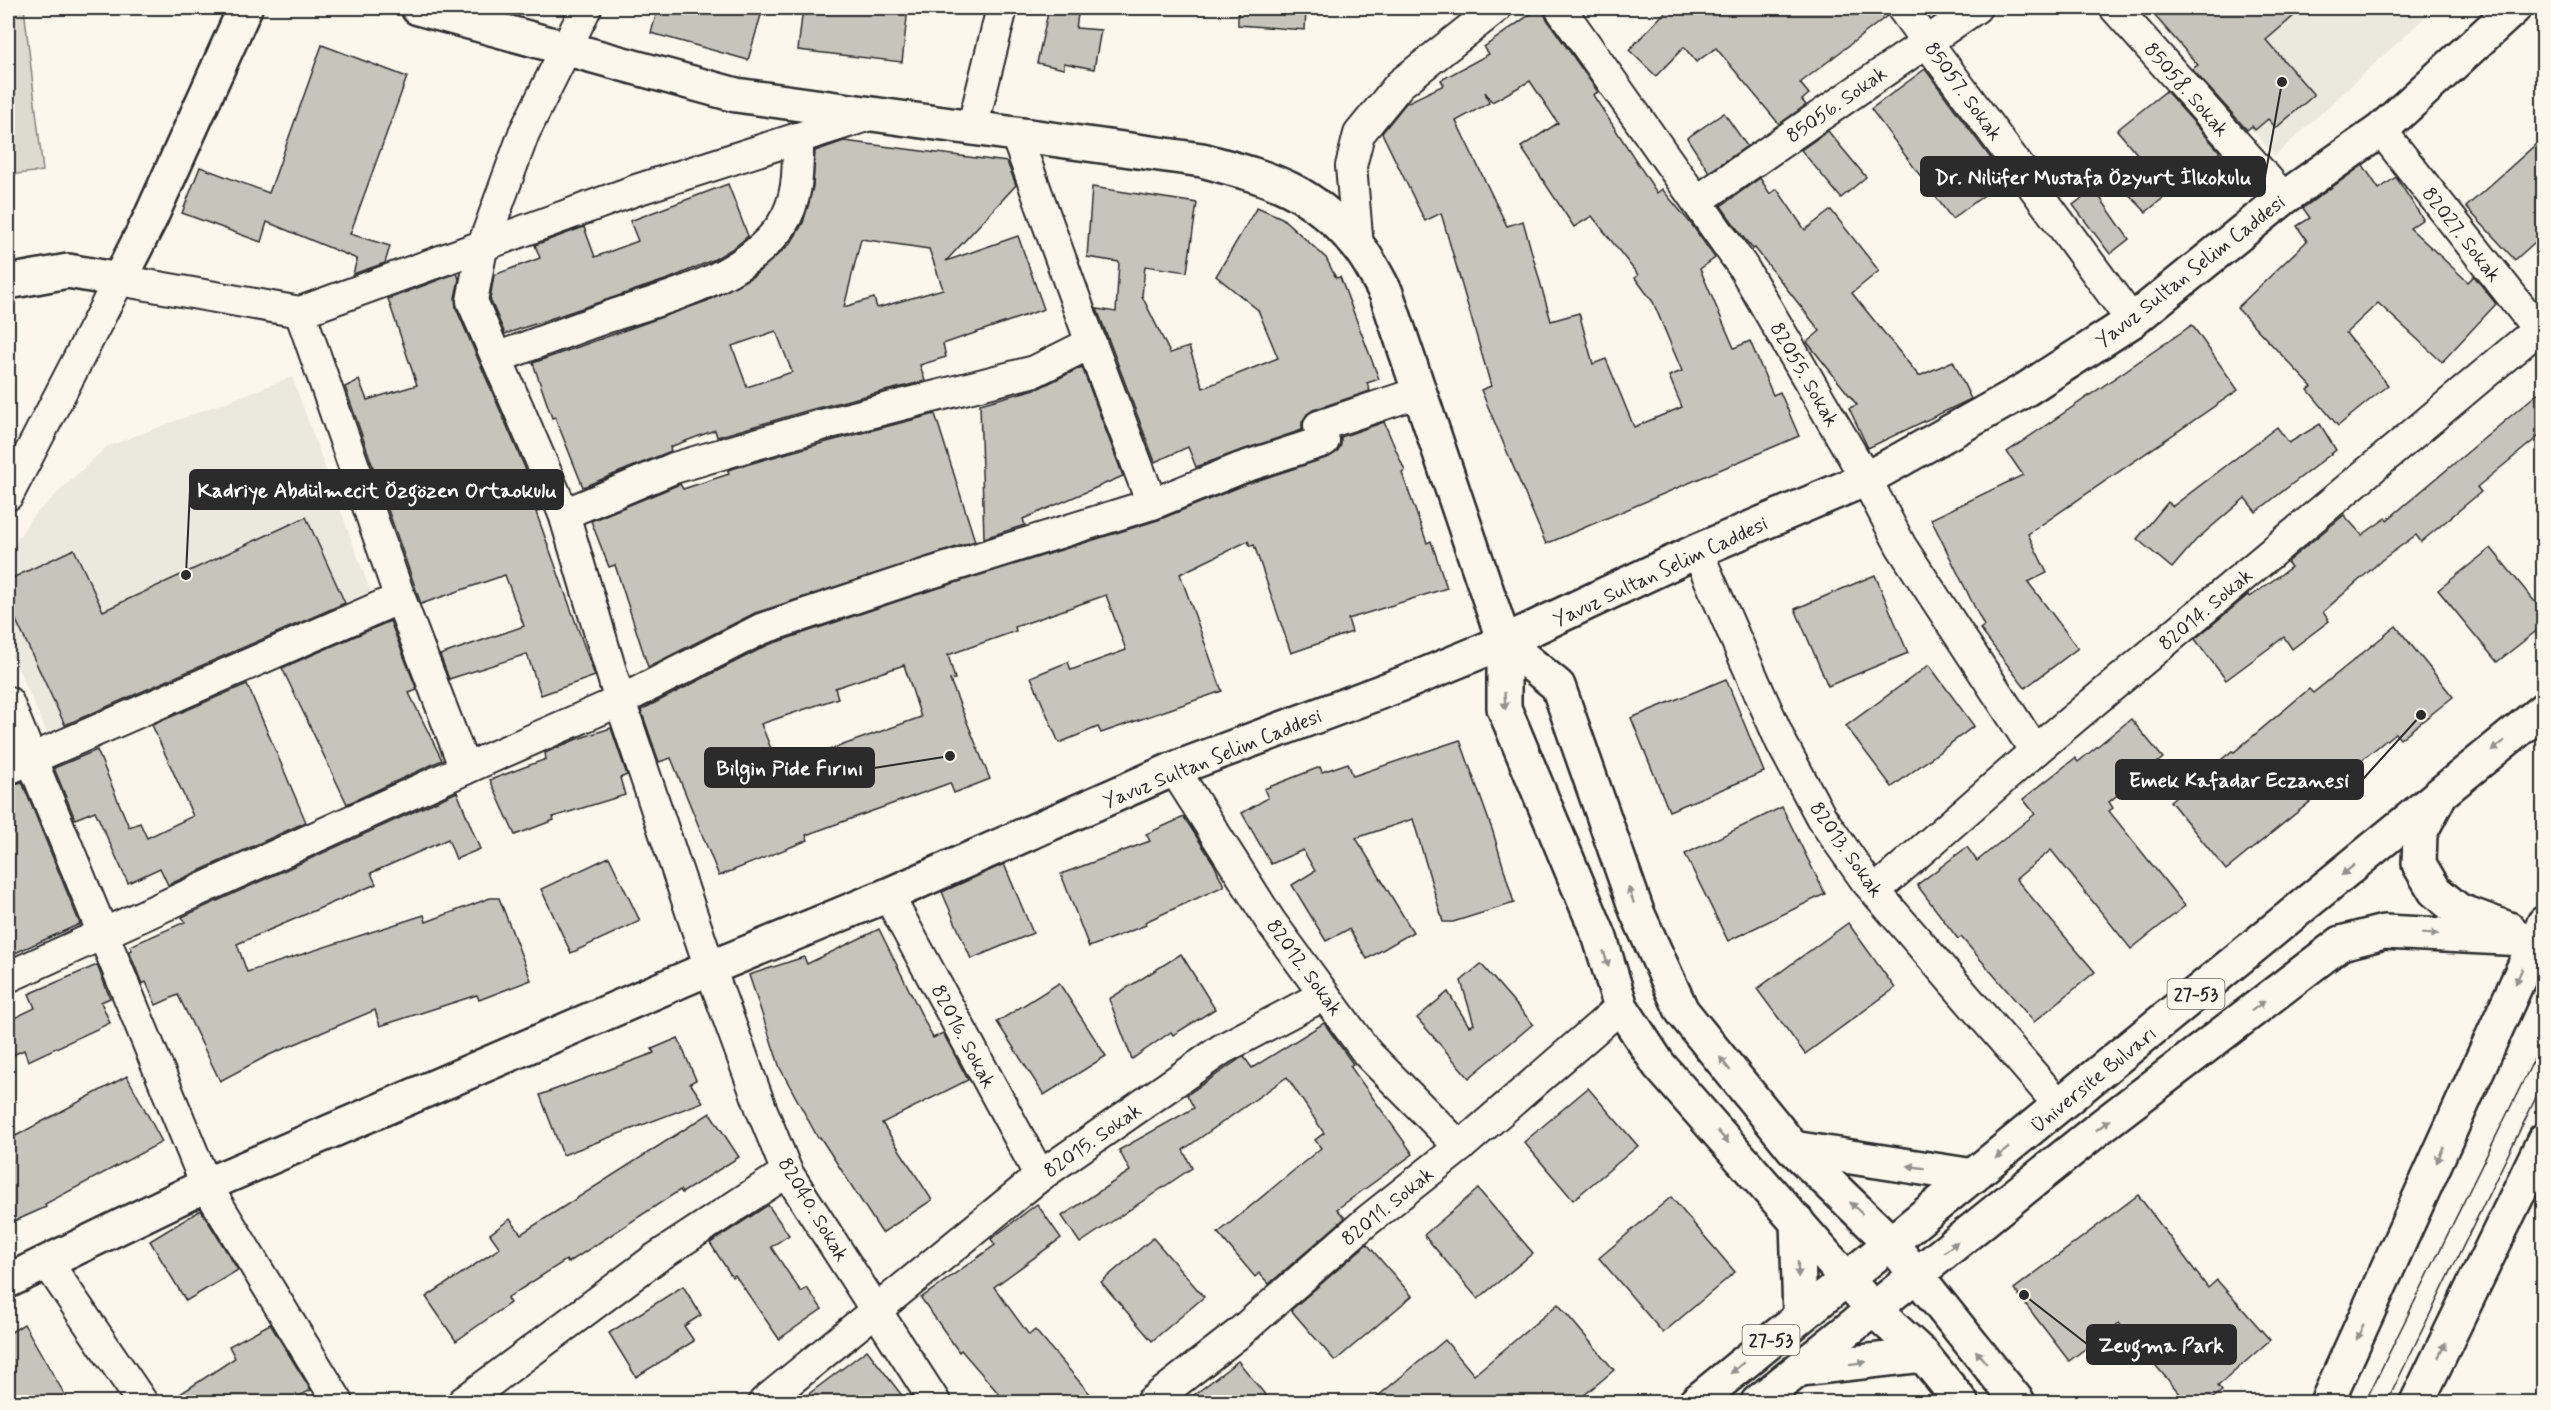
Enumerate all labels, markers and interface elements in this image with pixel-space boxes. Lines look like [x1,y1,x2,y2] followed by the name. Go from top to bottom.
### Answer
[1918,37,2008,147] street label: 85057. Sokak
[2137,37,2235,143] street label: 85058. Sokak
[1781,61,1893,150] street label: 85056. Sokak
[1921,157,2265,196] callout: Dr. Nilüfer Mustafa Özyurt İlkokulu
[1934,164,2252,192] text: Dr. Nilüfer Mustafa Özyurt İlkokulu
[2415,182,2507,288] street label: 82027. Sokak
[2090,190,2291,355] street label: Yavuz Sultan Selim Caddesi
[1763,317,1845,432] street label: 82055. Sokak
[190,470,563,509] callout: Kadriye Abdülmecit Özgözen Ortaokulu
[197,477,557,507] text: Kadriye Abdülmecit Özgözen Ortaokulu
[1549,511,1772,634] street label: Yavuz Sultan Selim Caddesi
[2153,563,2259,657] street label: 82014. Sokak
[1500,691,1509,710] one-way arrow
[1099,703,1326,816] street label: Yavuz Sultan Selim Caddesi
[2491,739,2506,752] one-way arrow
[705,748,874,787] callout: Bilgin Pide Fırını
[716,755,864,785] text: Bilgin Pide Fırını
[2116,760,2363,799] callout: Emek Kafadar Eczanesi
[2129,767,2349,795] text: Emek Kafadar Eczanesi
[1803,796,1889,903] street label: 82013. Sokak
[2340,863,2356,876] one-way arrow
[1625,886,1635,904] one-way arrow
[1259,914,1348,1022] street label: 82012. Sokak
[2420,929,2439,939] one-way arrow
[1602,950,1611,968] one-way arrow
[2514,968,2524,986] one-way arrow
[2168,979,2224,1009] road number: 27-53
[924,980,1001,1093] street label: 82016. Sokak
[2250,1000,2266,1013] one-way arrow
[2025,1021,2163,1140] street label: Üniversite Bulvarı
[1718,1056,1731,1072] one-way arrow
[1039,1098,1147,1185] street label: 82015. Sokak
[2095,1118,2111,1131] one-way arrow
[1716,1130,1730,1145] one-way arrow
[2436,1146,2445,1163] one-way arrow
[1994,1147,2010,1160] one-way arrow
[771,1153,854,1267] street label: 82040. Sokak
[1336,1162,1440,1253] street label: 82011. Sokak
[1907,1162,1926,1171] one-way arrow
[1849,1202,1863,1216] one-way arrow
[1943,1241,1958,1253] one-way arrow
[1794,1259,1803,1278] one-way arrow
[2355,1324,2365,1342] one-way arrow
[1742,1325,1800,1355] road number: 27-53
[2087,1325,2236,1364] callout: Zeugma Park
[2098,1332,2224,1362] text: Zeugma Park
[2438,1341,2447,1358] one-way arrow
[1975,1349,1988,1365] one-way arrow
[1849,1358,1868,1368] one-way arrow
[1730,1361,1745,1374] one-way arrow

